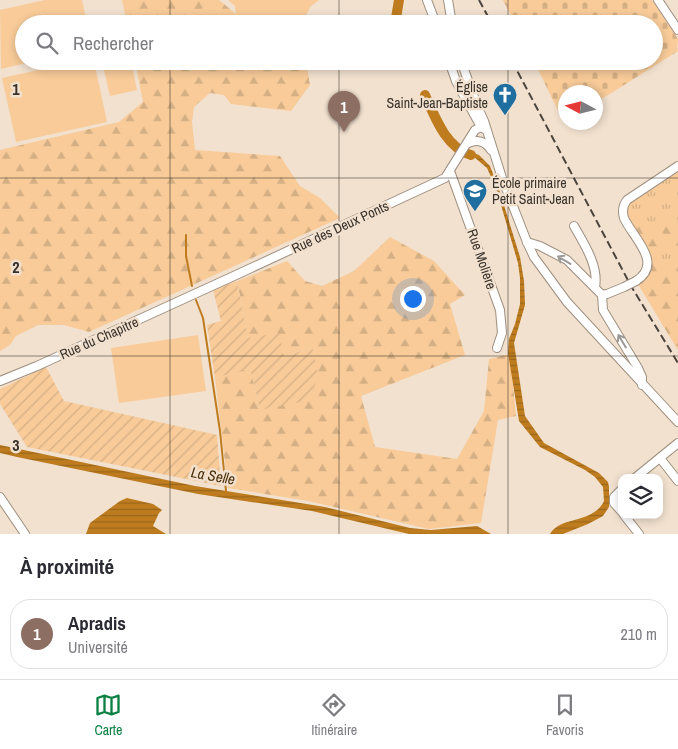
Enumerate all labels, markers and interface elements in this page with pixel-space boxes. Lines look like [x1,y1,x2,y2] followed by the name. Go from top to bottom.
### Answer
[15,15,663,70] search box
[33,29,61,57] icon: search
[73,30,154,56] text: Rechercher
[12,78,20,100] text: 1
[387,78,488,112] place label: Église Saint-Jean-Baptiste
[492,82,518,116] church icon: Église Saint-Jean-Baptiste
[558,85,603,130] north arrow
[328,91,360,132] pin: 1
[492,174,574,208] place label: École primaire Petit Saint-Jean
[462,178,488,212] school or university icon: École primaire Petit Saint-Jean
[288,196,392,257] street label: Rue des Deux Ponts
[463,227,501,291] street label: Rue Molière
[557,254,571,265] one-way arrow
[12,256,20,278] text: 2
[400,286,426,312] your location
[57,313,141,363] street label: Rue du Chapitre
[616,335,626,349] one-way arrow
[12,434,20,456] text: 3
[189,461,237,490] water label: La Selle
[618,474,663,519] map controls
[618,474,663,519] button: layers
[20,552,114,581] text: À proximité
[68,610,126,636] text: Apradis
[33,623,41,645] text: 1
[621,623,657,645] text: 210 m
[68,636,128,658] text: Université
[94,691,122,739] tab: Carte
[311,691,357,739] tab: Itinéraire
[546,691,584,739] tab: Favoris

